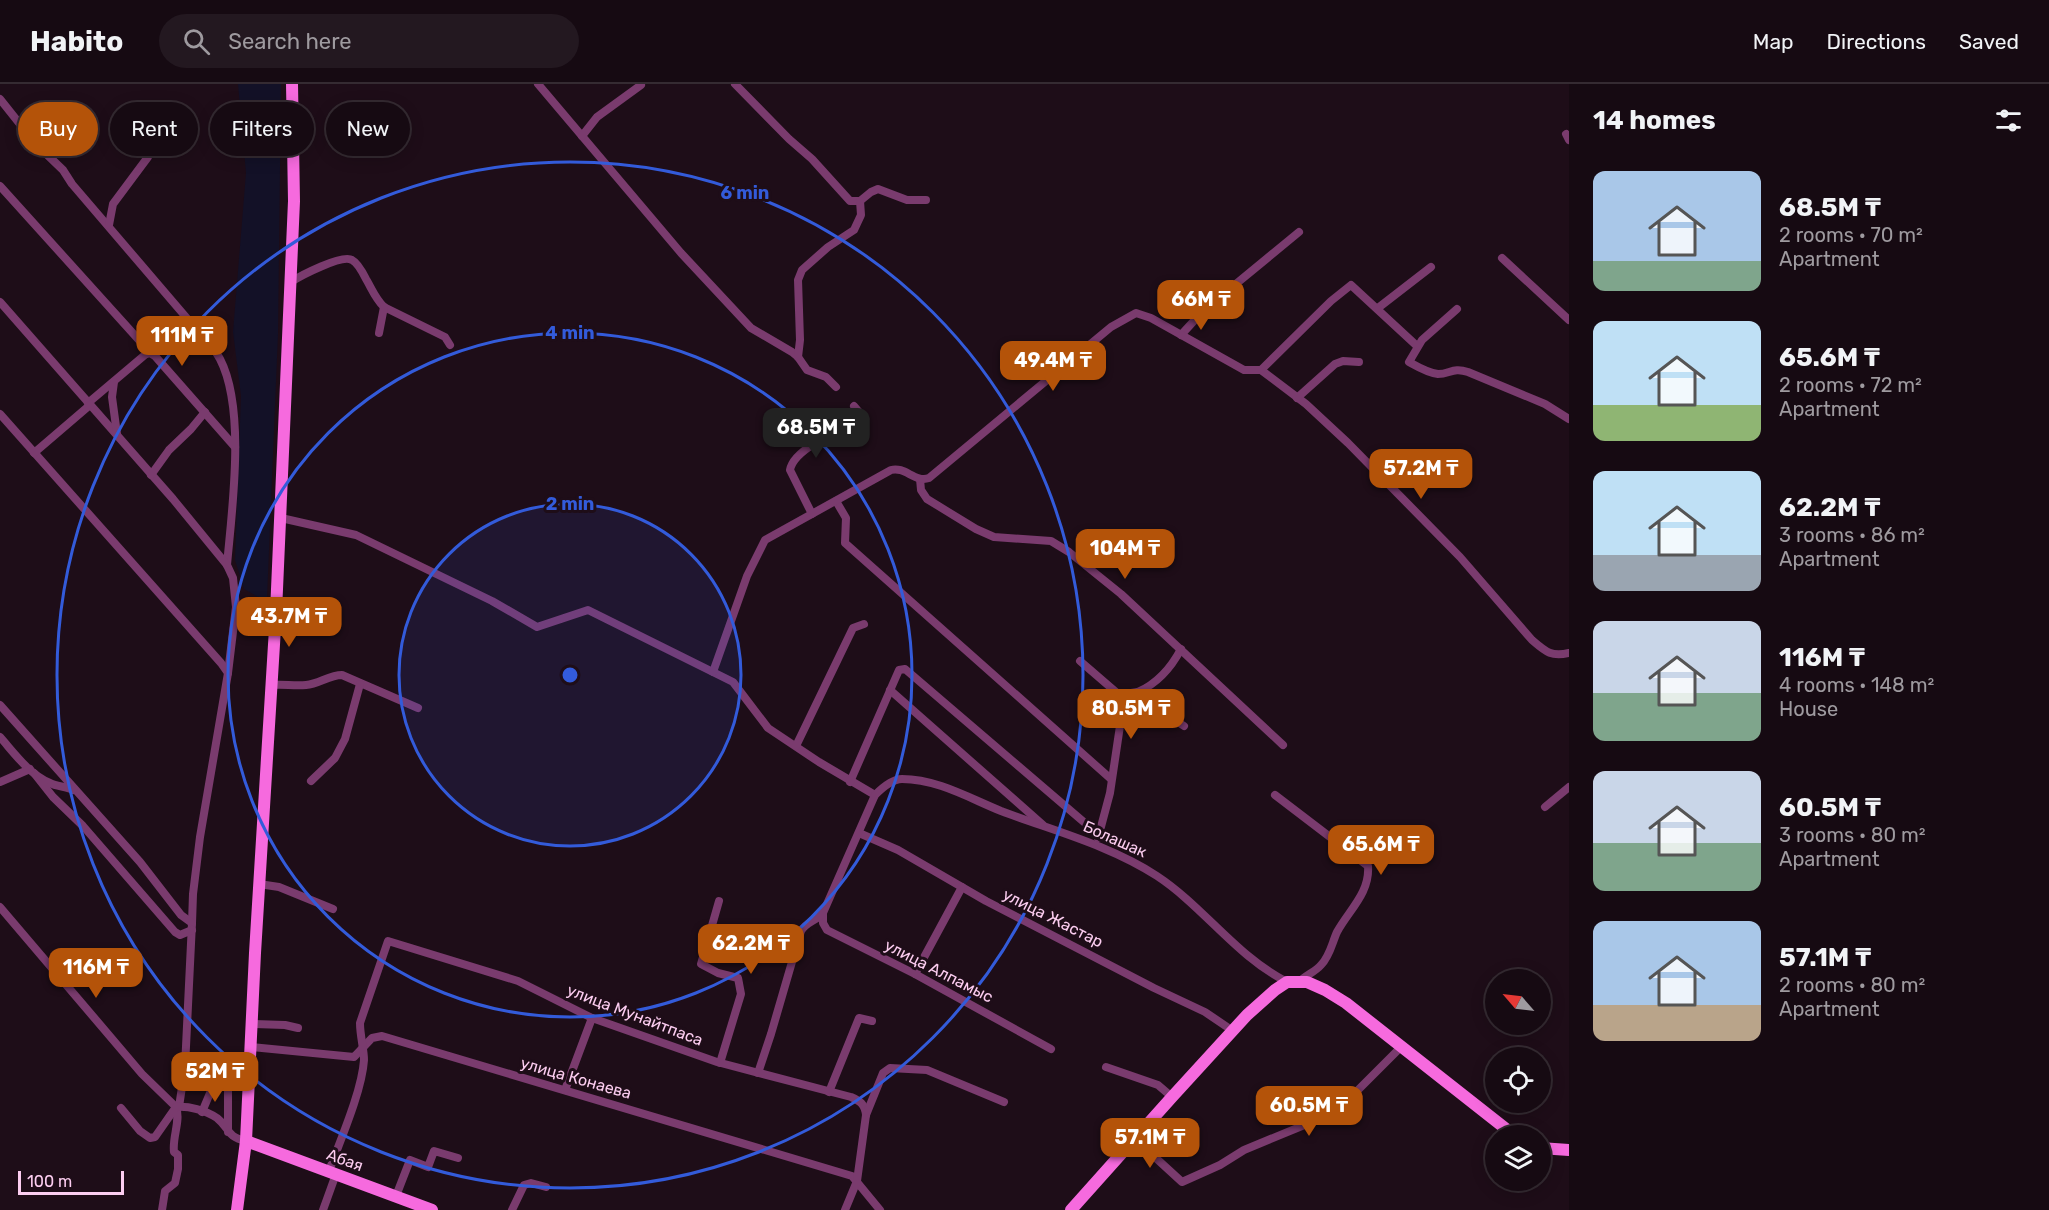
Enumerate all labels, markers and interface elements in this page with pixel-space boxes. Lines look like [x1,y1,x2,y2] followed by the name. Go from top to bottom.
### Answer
[159,14,579,68] search box
[30,25,123,58] text: Habito
[180,25,213,58] icon: search
[228,28,352,55] text: Search here
[1753,29,1794,54] text: Map
[1827,29,1926,54] text: Directions
[1959,29,2019,54] text: Saved
[18,102,98,156] chip: Buy
[110,102,198,156] chip: Rent
[210,102,314,156] chip: Filters
[326,102,410,156] chip: New
[1992,104,2025,137] icon: filters
[1593,105,1716,136] text: 14 homes
[721,182,769,204] text: 6 min
[1779,192,1881,223] text: 68.5M ₸
[1641,195,1713,267] icon: home
[1779,223,1923,247] text: 2 rooms · 70 m²
[1779,247,1880,271] text: Apartment
[1159,280,1243,331] pin: 66M ₸
[1171,287,1231,311] text: 66M ₸
[133,316,231,367] pin: 111M ₸
[545,322,595,344] text: 4 min
[150,323,214,347] text: 111M ₸
[998,341,1108,392] pin: 49.4M ₸
[1779,342,1880,373] text: 65.6M ₸
[1641,345,1713,417] icon: home
[1014,348,1092,372] text: 49.4M ₸
[1779,373,1922,397] text: 2 rooms · 72 m²
[1779,397,1880,421] text: Apartment
[761,408,871,459] pin: 68.5M ₸
[777,415,855,439] text: 68.5M ₸
[1366,449,1476,500] pin: 57.2M ₸
[1383,456,1459,480] text: 57.2M ₸
[1779,492,1881,523] text: 62.2M ₸
[546,493,594,515] text: 2 min
[1641,495,1713,567] icon: home
[1779,523,1925,547] text: 3 rooms · 86 m²
[1076,529,1174,580] pin: 104M ₸
[1090,536,1160,560] text: 104M ₸
[1779,547,1880,571] text: Apartment
[234,597,344,648] pin: 43.7M ₸
[251,604,327,628] text: 43.7M ₸
[1779,642,1865,673] text: 116M ₸
[1641,645,1713,717] icon: home
[560,665,580,685] centre of rings
[1779,673,1934,697] text: 4 rooms · 148 m²
[1076,689,1186,740] pin: 80.5M ₸
[1091,696,1171,720] text: 80.5M ₸
[1779,697,1838,721] text: House
[1779,792,1881,823] text: 60.5M ₸
[1641,795,1713,867] icon: home
[1080,817,1150,862] street label: Болашак
[1779,823,1926,847] text: 3 rooms · 80 m²
[1326,825,1436,876] pin: 65.6M ₸
[1342,832,1420,856] text: 65.6M ₸
[1779,847,1880,871] text: Apartment
[1000,885,1106,951] street label: улица Жастар
[696,924,806,975] pin: 62.2M ₸
[712,931,790,955] text: 62.2M ₸
[882,935,997,1007] street label: улица Алпамыс
[1779,942,1871,973] text: 57.1M ₸
[1641,945,1713,1017] icon: home
[47,948,145,999] pin: 116M ₸
[63,955,129,979] text: 116M ₸
[1485,969,1551,1035] north arrow
[1485,969,1551,1191] map controls
[1779,973,1925,997] text: 2 rooms · 80 m²
[564,980,706,1050] street label: улица Мунайтпаса
[1779,997,1880,1021] text: Apartment
[1485,1047,1551,1113] button: locate
[173,1052,257,1103] pin: 52M ₸
[518,1053,634,1103] street label: улица Конаева
[185,1059,245,1083] text: 52M ₸
[1254,1086,1364,1137] pin: 60.5M ₸
[1270,1093,1348,1117] text: 60.5M ₸
[1095,1118,1205,1169] pin: 57.1M ₸
[1115,1125,1185,1149] text: 57.1M ₸
[1485,1125,1551,1191] button: layers
[324,1145,366,1175] street label: Абая
[18,1168,124,1196] scale bar
[27,1172,72,1191] text: 100 m

